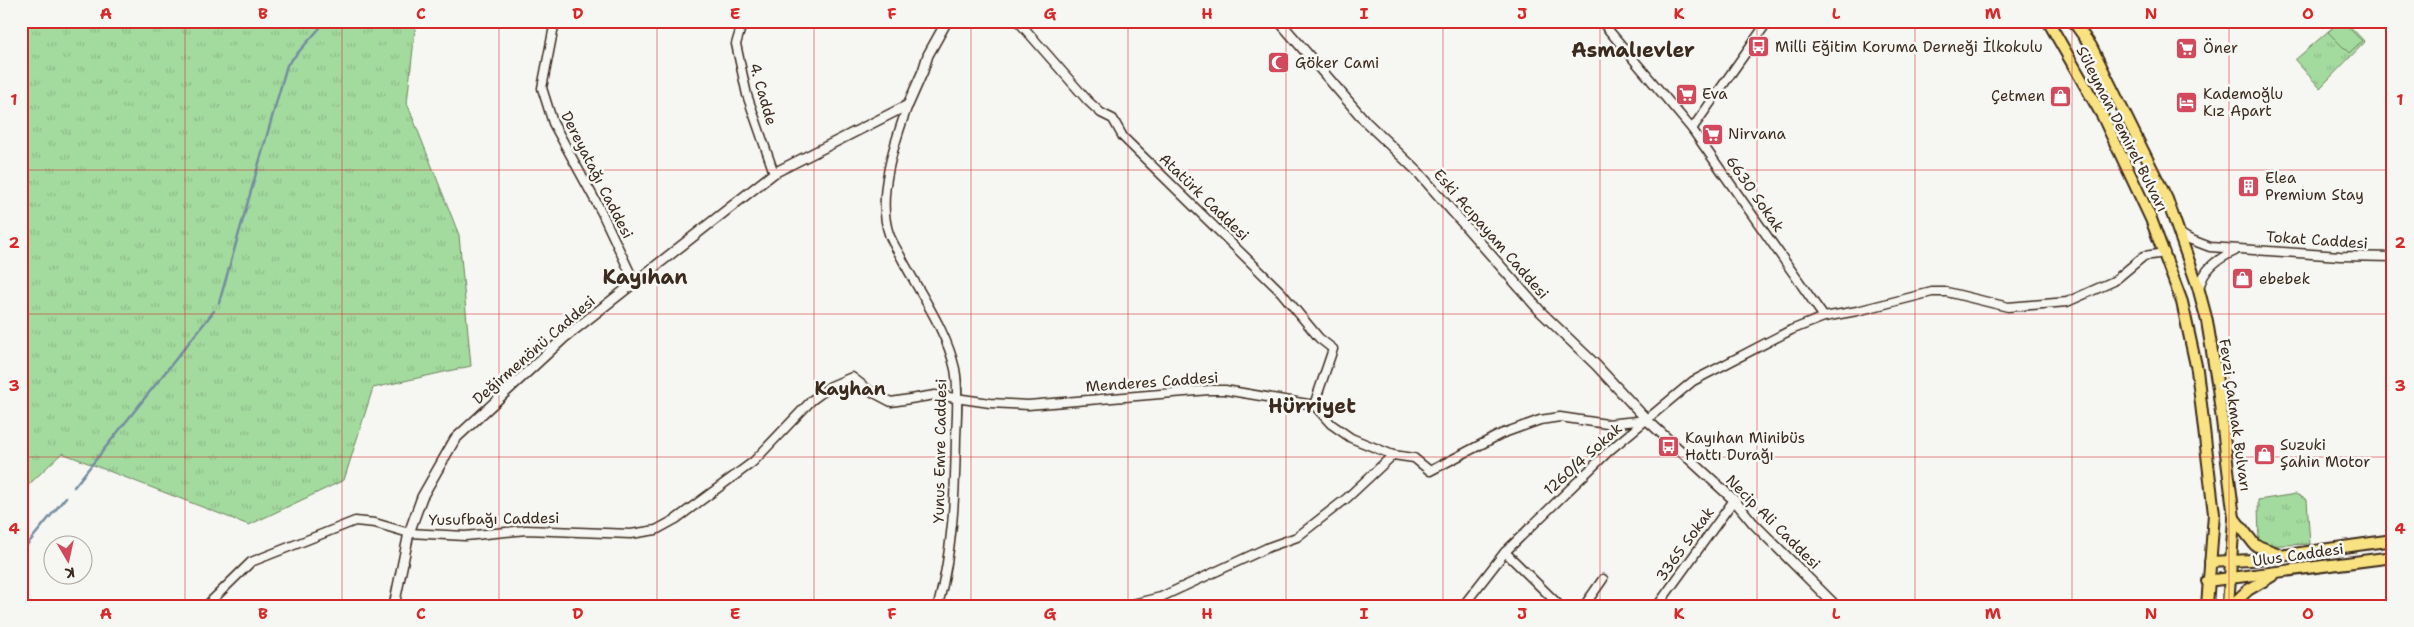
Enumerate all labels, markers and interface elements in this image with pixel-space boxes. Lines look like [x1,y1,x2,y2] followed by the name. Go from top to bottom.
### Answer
[100,3,112,24] text: A
[258,3,268,24] text: B
[416,3,426,24] text: C
[572,3,584,24] text: D
[730,3,740,24] text: E
[887,3,897,24] text: F
[1044,3,1057,24] text: G
[1201,3,1213,24] text: H
[1360,3,1369,24] text: I
[1517,3,1527,24] text: J
[1674,3,1685,24] text: K
[1832,3,1841,24] text: L
[1985,3,2002,24] text: M
[2145,3,2157,24] text: N
[2302,3,2314,24] text: O
[1747,35,1771,59] bus stop icon: Milli Eğitim Koruma Derneği İlkokulu
[2175,36,2199,60] supermarket icon: Öner
[1571,37,1695,63] district label: Asmalıevler
[1775,37,2043,57] place label: Milli Eğitim Koruma Derneği İlkokulu
[2203,38,2238,58] place label: Öner
[2071,43,2173,215] street label: Süleyman Demirel Bulvarı
[1267,51,1291,75] mosque icon: Göker Cami
[1295,53,1379,73] place label: Göker Cami
[745,61,781,127] street label: 4. Cadde
[1674,82,1698,106] supermarket icon: Eva
[1702,84,1728,104] place label: Eva
[2049,84,2073,108] shop icon: Çetmen
[2203,84,2283,121] place label: Kademoğlu Kız Apart
[1991,86,2045,106] place label: Çetmen
[10,89,18,110] text: 1
[2396,89,2404,110] text: 1
[2175,91,2199,115] hotel icon: Kademoğlu Kız Apart
[556,108,638,242] street label: Dereyatağı Caddesi
[1700,122,1724,146] supermarket icon: Nirvana
[1728,124,1787,144] place label: Nirvana
[1155,149,1253,245] street label: Atatürk Caddesi
[1721,152,1789,236] street label: 6630 Sokak
[1429,165,1553,303] street label: Eski Acıpayam Caddesi
[2265,168,2364,205] place label: Elea Premium Stay
[2237,175,2261,199] building icon: Elea Premium Stay
[2265,226,2369,254] street label: Tokat Caddesi
[8,232,20,253] text: 2
[2394,232,2406,253] text: 2
[602,264,688,290] district label: Kayıhan
[2231,267,2255,291] shop icon: ebebek
[2259,269,2310,289] place label: ebebek
[468,291,600,409] street label: Değirmenönü Caddesi
[2214,337,2256,493] street label: Fevzi Çakmak Bulvarı
[1085,367,1219,397] street label: Menderes Caddesi
[8,375,20,396] text: 3
[2394,375,2406,396] text: 3
[814,377,886,401] district label: Kayhan
[929,378,951,524] street label: Yunus Emre Caddesi
[1268,393,1356,419] district label: Hürriyet
[1540,418,1626,500] street label: 1260/4 Sokak
[1685,428,1805,465] place label: Kayıhan Minibüs Hattı Durağı
[1657,435,1681,459] bus stop icon: Kayıhan Minibüs Hattı Durağı
[2280,435,2370,472] place label: Suzuki Şahin Motor
[2252,442,2276,466] shop icon: Suzuki Şahin Motor
[1721,470,1825,574] street label: Necip Ali Caddesi
[1651,503,1719,585] street label: 3365 Sokak
[428,508,560,530] street label: Yusufbağı Caddesi
[8,518,20,539] text: 4
[2394,518,2406,539] text: 4
[42,534,92,584] north arrow
[2251,539,2345,571] street label: Ulus Caddesi
[63,563,76,583] text: K
[100,603,112,624] text: A
[258,603,268,624] text: B
[416,603,426,624] text: C
[572,603,584,624] text: D
[730,603,740,624] text: E
[887,603,897,624] text: F
[1044,603,1057,624] text: G
[1201,603,1213,624] text: H
[1360,603,1369,624] text: I
[1517,603,1527,624] text: J
[1674,603,1685,624] text: K
[1832,603,1841,624] text: L
[1985,603,2002,624] text: M
[2145,603,2157,624] text: N
[2302,603,2314,624] text: O

